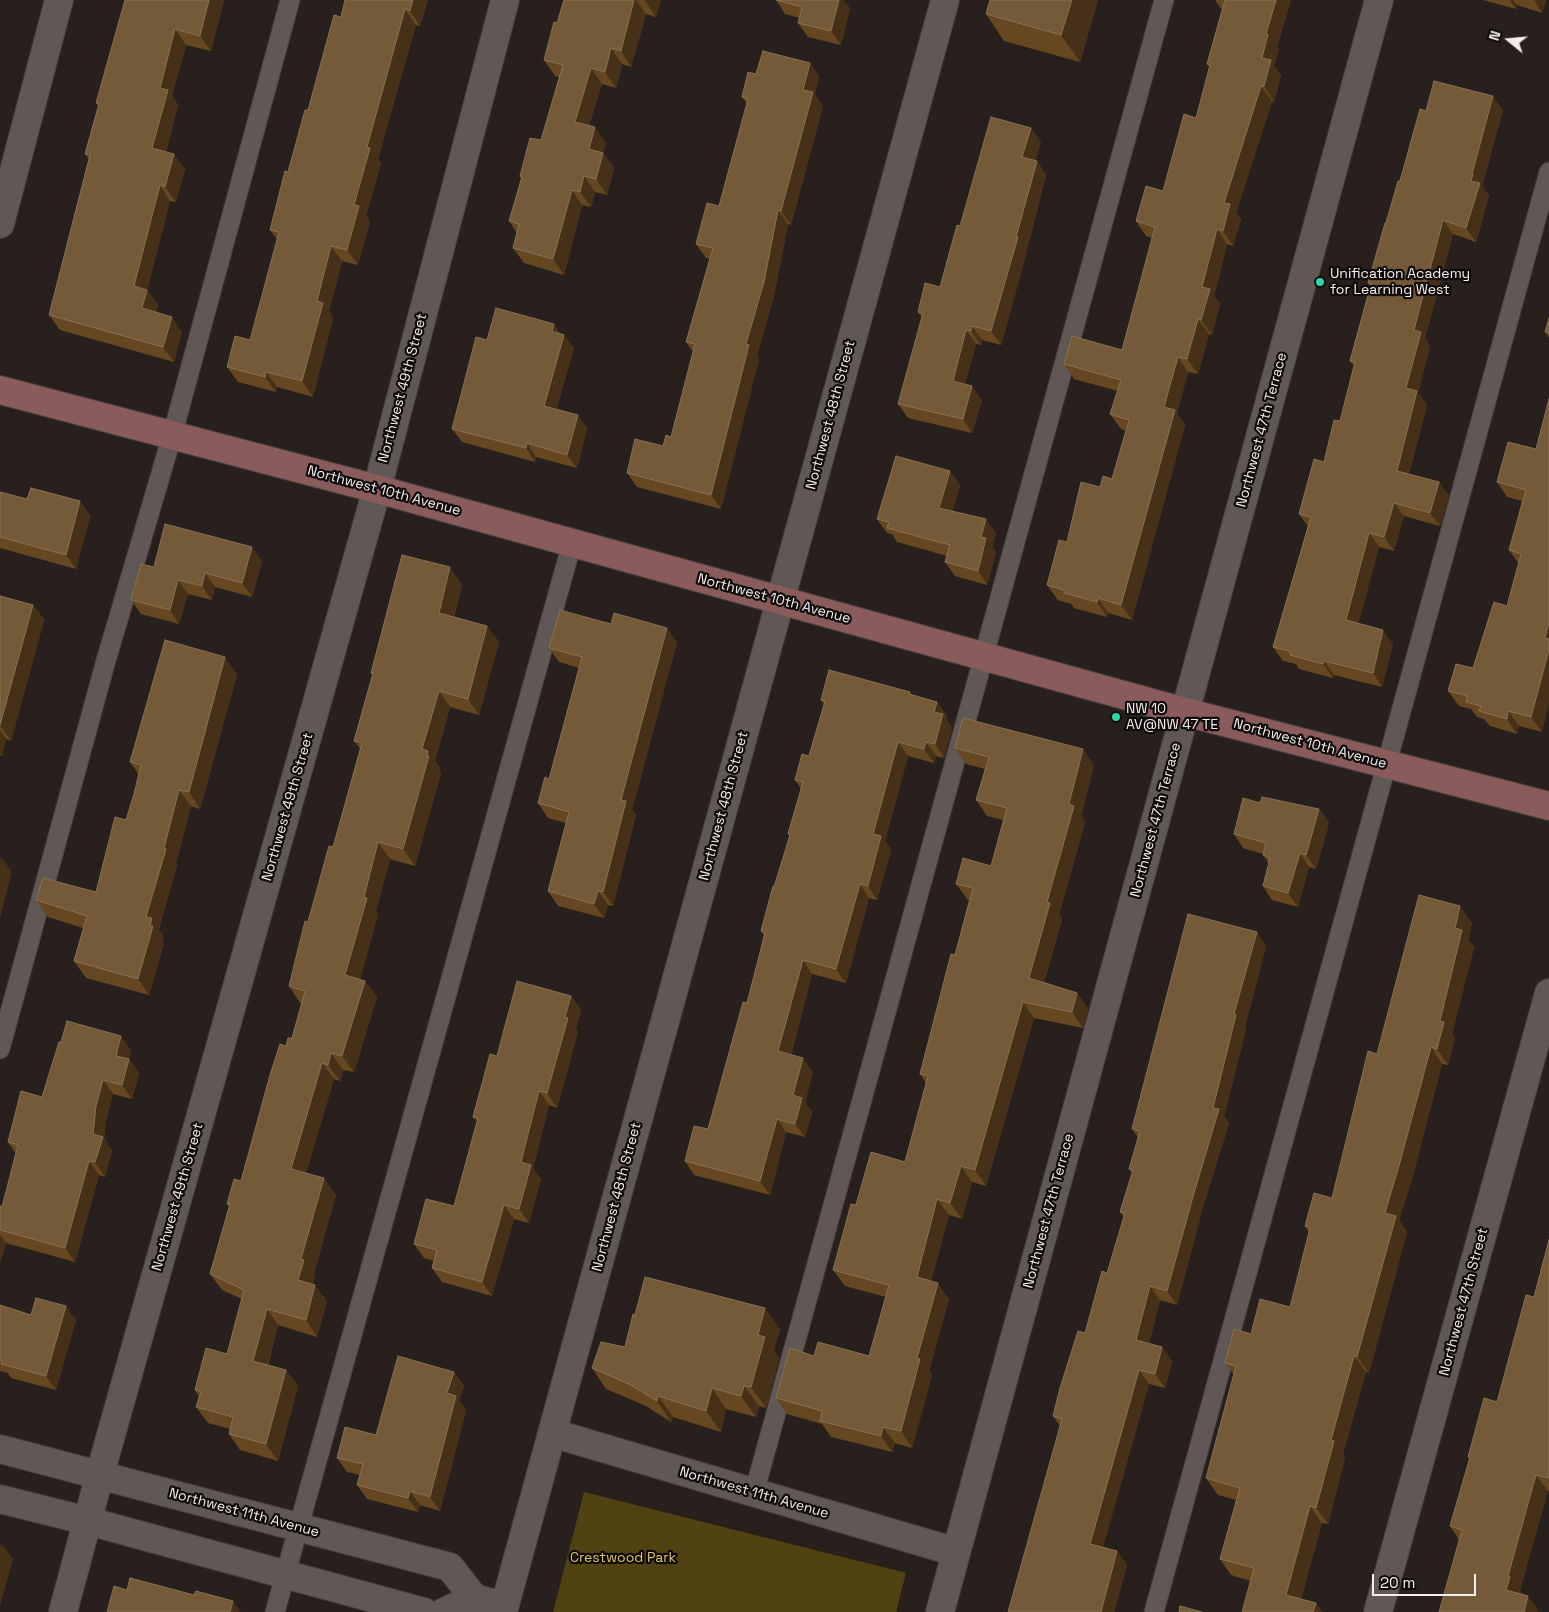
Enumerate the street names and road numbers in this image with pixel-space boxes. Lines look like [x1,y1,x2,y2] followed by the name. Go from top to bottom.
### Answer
[375,312,431,464] street label: Northwest 49th Street
[803,339,859,491] street label: Northwest 48th Street
[1233,351,1291,509] street label: Northwest 47th Terrace
[306,462,462,520] street label: Northwest 10th Avenue
[696,570,852,628] street label: Northwest 10th Avenue
[1232,715,1388,773] street label: Northwest 10th Avenue
[696,730,752,882] street label: Northwest 48th Street
[259,731,317,883] street label: Northwest 49th Street
[1127,741,1185,899] street label: Northwest 47th Terrace
[149,1121,207,1273] street label: Northwest 49th Street
[589,1121,645,1273] street label: Northwest 48th Street
[1020,1132,1078,1290] street label: Northwest 47th Terrace
[1436,1226,1492,1378] street label: Northwest 47th Street
[677,1464,831,1522] street label: Northwest 11th Avenue
[167,1485,321,1541] street label: Northwest 11th Avenue

